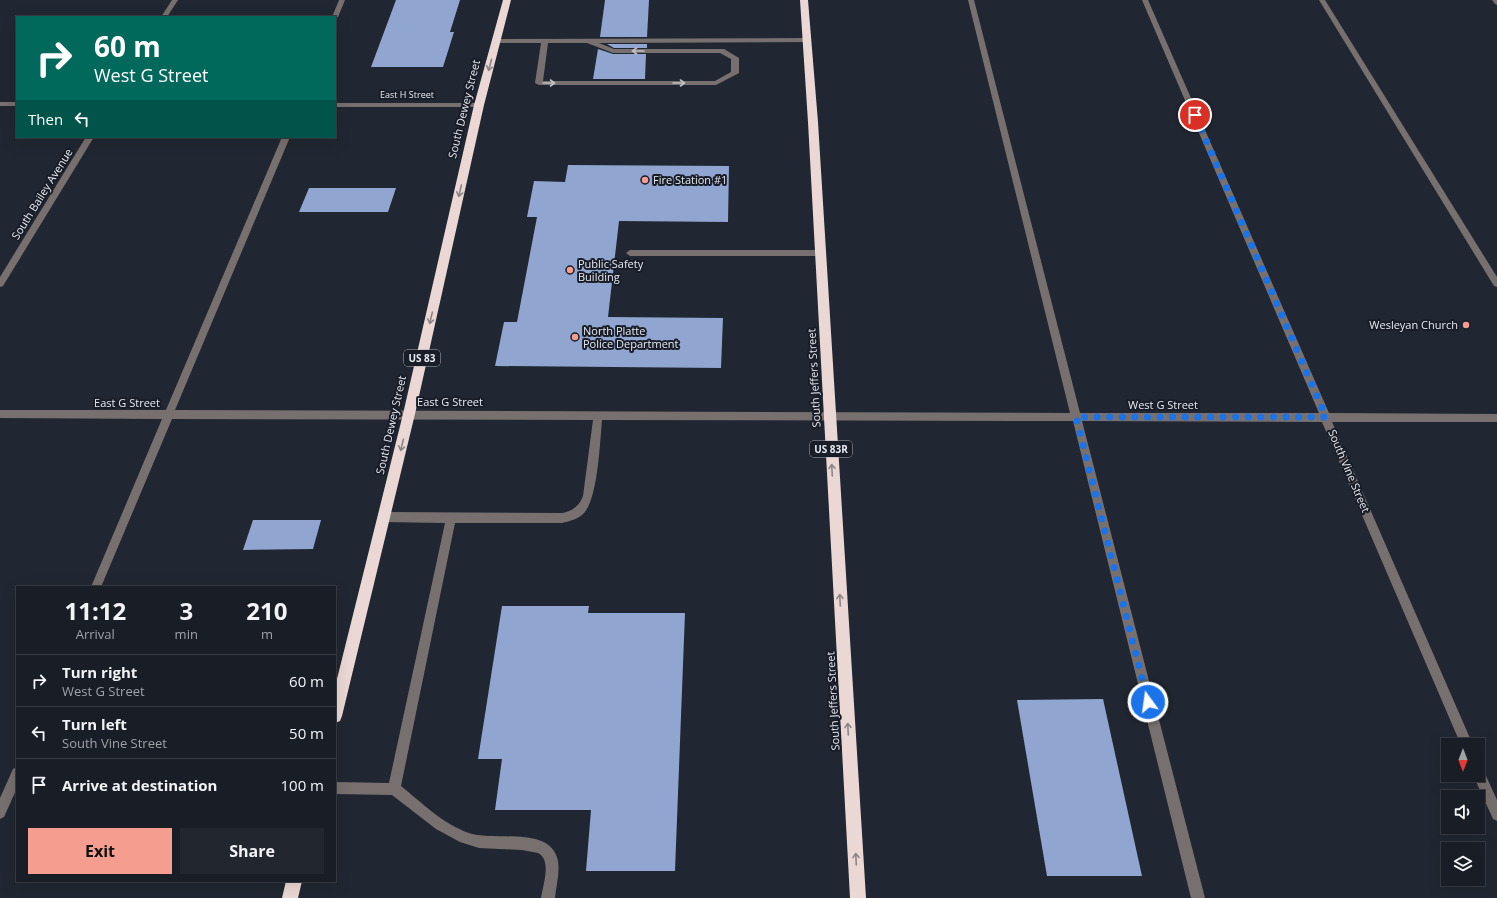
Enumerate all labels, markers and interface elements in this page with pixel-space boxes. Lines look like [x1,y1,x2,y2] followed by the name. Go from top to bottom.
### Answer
[94,27,161,65] text: 60 m
[28,32,80,84] icon: right
[632,47,645,55] one-way arrow
[444,58,483,160] street label: South Dewey Street
[486,58,494,71] one-way arrow
[94,63,208,87] text: West G Street
[542,79,555,87] one-way arrow
[672,79,685,87] one-way arrow
[380,88,434,101] street label: East H Street
[1178,98,1212,132] pin
[1184,104,1206,126] icon: arrive
[71,108,93,130] icon: left
[28,109,63,129] text: Then
[8,145,76,242] street label: South Bailey Avenue
[653,172,727,187] place label: Fire Station #1
[640,175,650,185] marker: Fire Station #1
[456,184,464,197] one-way arrow
[578,256,644,284] place label: Public Safety Building
[565,265,575,275] marker: Public Safety Building
[427,311,435,324] one-way arrow
[1369,317,1458,332] place label: Wesleyan Church
[1461,320,1471,330] marker: Wesleyan Church
[583,323,679,351] place label: North Platte Police Department
[803,328,824,428] street label: South Jeffers Street
[570,332,580,342] marker: North Platte Police Department
[404,350,440,366] road number: US 83
[372,374,409,476] street label: South Dewey Street
[417,394,483,409] street label: East G Street
[94,395,160,410] street label: East G Street
[1128,397,1198,412] street label: West G Street
[1325,427,1374,515] street label: South Vine Street
[398,438,405,451] one-way arrow
[810,441,852,457] road number: US 83R
[829,464,836,477] one-way arrow
[64,594,126,627] text: 11:12
[179,594,193,627] text: 3
[246,594,288,627] text: 210
[836,594,844,607] one-way arrow
[76,625,115,643] text: Arrival
[175,625,198,643] text: min
[261,625,273,643] text: m
[822,651,843,751] street label: South Jeffers Street
[62,662,137,682] text: Turn right
[28,670,50,692] icon: right
[289,671,324,691] text: 60 m
[1127,681,1169,723] position arrow
[62,682,145,700] text: West G Street
[62,714,127,734] text: Turn left
[28,722,50,744] icon: left
[289,723,324,743] text: 50 m
[844,723,851,736] one-way arrow
[62,734,167,752] text: South Vine Street
[1441,738,1485,782] north arrow
[1441,738,1485,886] map controls
[28,774,50,796] icon: arrive
[62,775,217,795] text: Arrive at destination
[280,775,324,795] text: 100 m
[1441,790,1485,834] button: sound
[28,828,172,874] button: Exit
[180,828,324,874] button: Share
[1441,842,1485,886] button: layers
[852,853,859,866] one-way arrow

